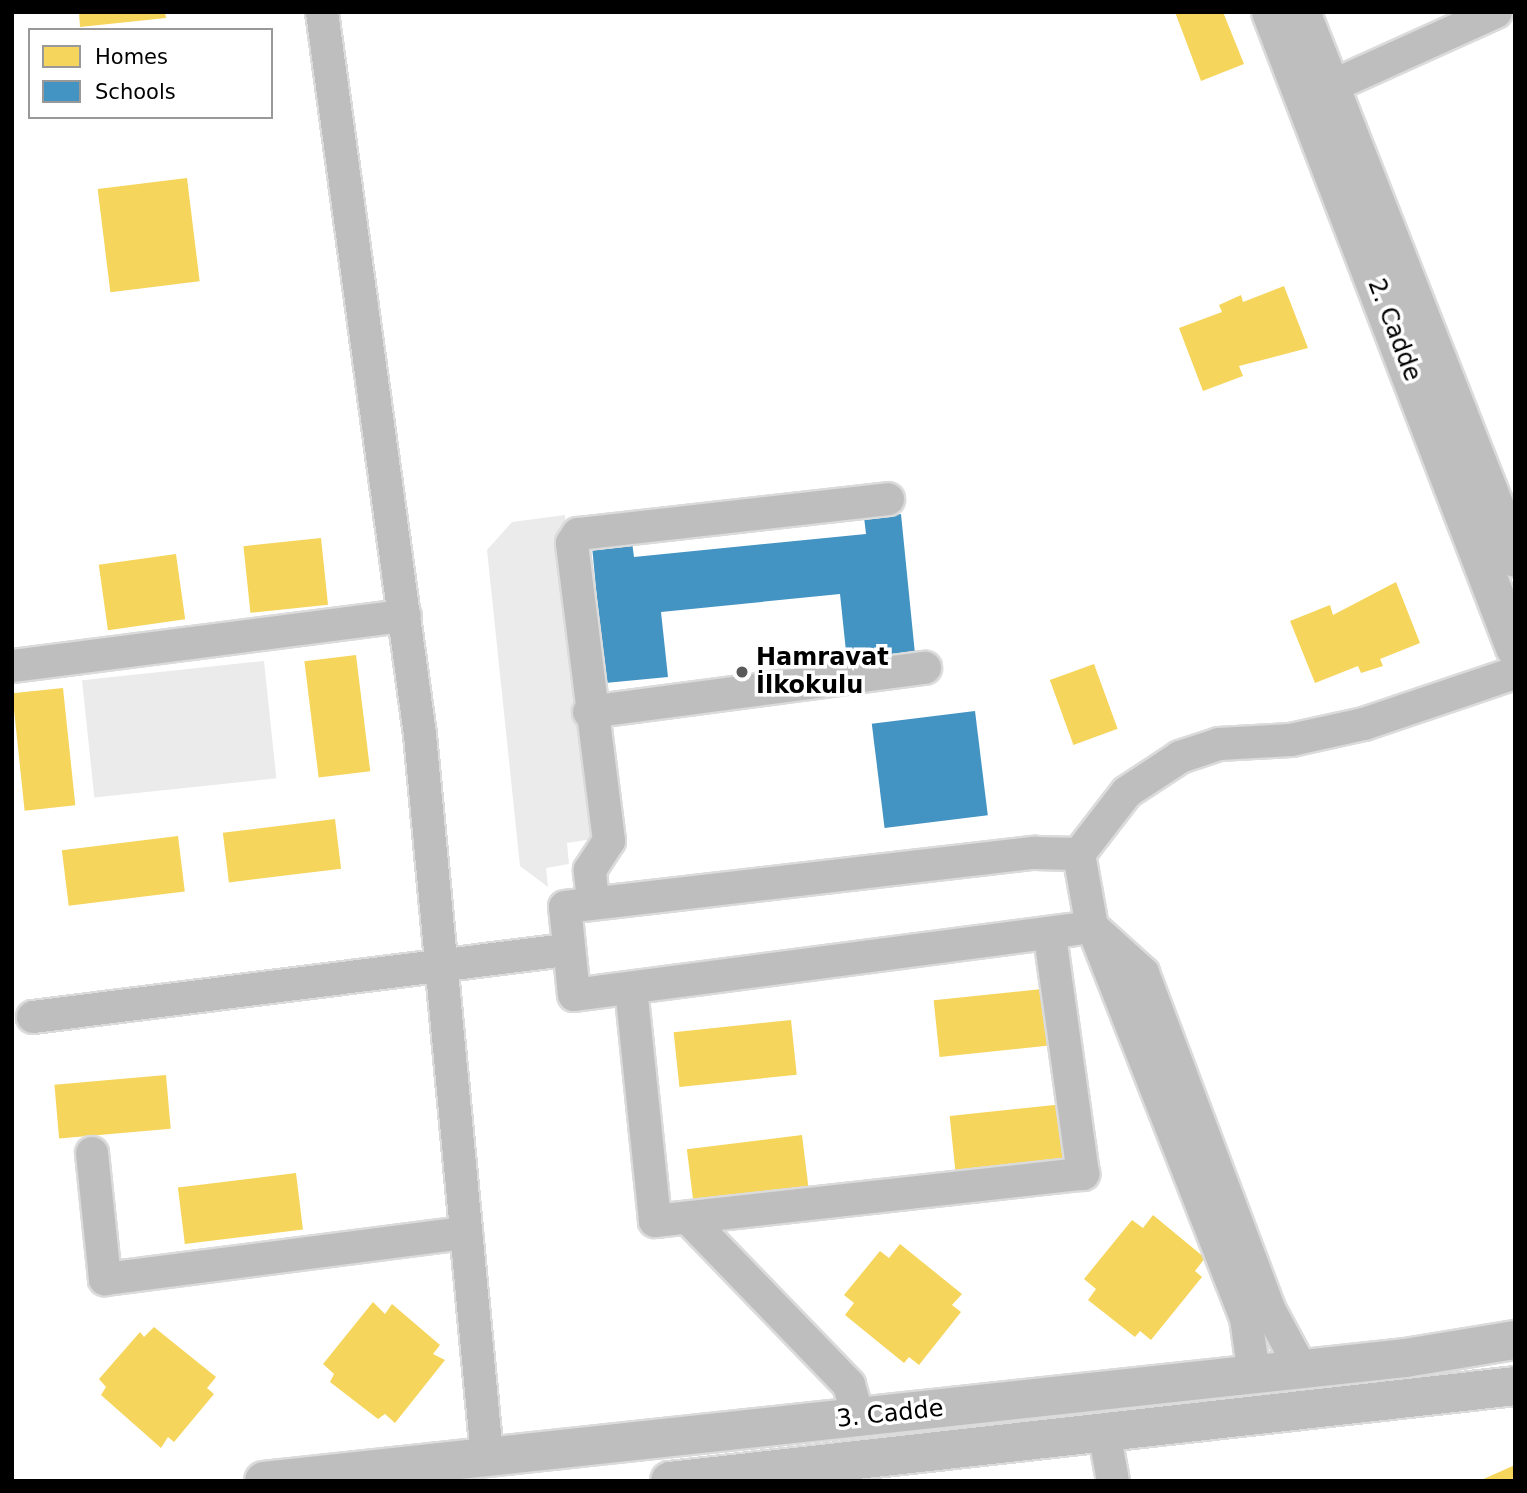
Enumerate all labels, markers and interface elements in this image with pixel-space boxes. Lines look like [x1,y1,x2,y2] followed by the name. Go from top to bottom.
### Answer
[28,28,273,119] legend
[95,45,168,69] text: Homes
[95,80,176,104] text: Schools
[1361,275,1427,385] street label: 2. Cadde
[756,644,889,700] place label: Hamravat İlkokulu
[734,664,750,680] marker: Hamravat İlkokulu
[835,1394,945,1434] street label: 3. Cadde

